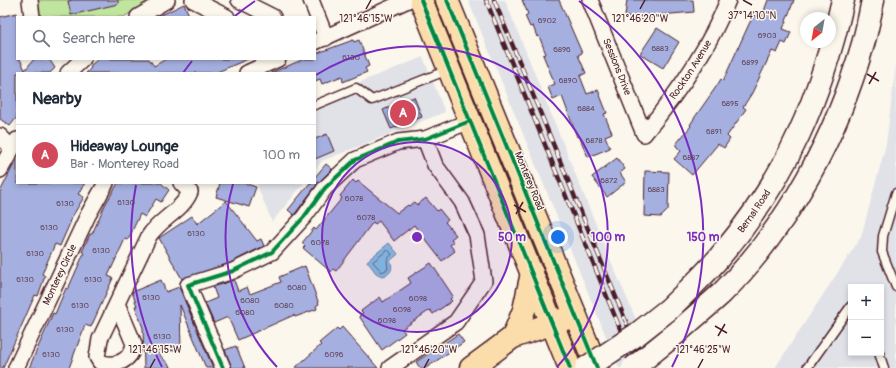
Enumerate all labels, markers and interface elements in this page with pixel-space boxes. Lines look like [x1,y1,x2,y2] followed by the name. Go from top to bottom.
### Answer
[728,10,776,22] text: 37°14'10"N
[800,12,836,48] north arrow
[339,13,393,25] text: 121°46'15"W
[612,13,669,25] text: 121°46'20"W
[16,16,316,60] search box
[538,16,557,25] house number: 6902
[30,27,52,49] icon: search
[62,29,135,48] text: Search here
[758,31,777,40] house number: 6903
[600,37,634,97] street label: Sessions Drive
[667,38,714,102] street label: Rockton Avenue
[651,44,669,53] house number: 6883
[553,45,571,54] house number: 6896
[342,53,360,62] house number: 6130
[742,58,758,67] house number: 6899
[559,76,578,85] house number: 6890
[32,88,81,109] text: Nearby
[390,98,416,128] pin: A
[721,99,739,108] house number: 6895
[577,104,595,113] house number: 6884
[706,127,722,136] house number: 6891
[586,136,602,145] house number: 6878
[70,137,178,156] text: Hideaway Lounge
[41,147,49,163] text: A
[263,147,300,163] text: 100 m
[512,150,546,212] street label: Monterey Road
[683,153,700,162] house number: 6887
[70,156,179,172] text: Bar · Monterey Road
[600,176,618,185] house number: 6872
[647,185,665,194] house number: 6883
[735,187,773,235] street label: Bernal Road
[345,194,363,203] house number: 6078
[117,198,135,207] house number: 6130
[56,199,74,208] house number: 6130
[357,213,375,222] house number: 6078
[40,223,58,232] house number: 6130
[548,227,568,247] your location
[187,229,205,238] house number: 6130
[410,230,424,244] centre of rings
[498,230,526,245] text: 50 m
[591,230,626,245] text: 100 m
[687,230,720,245] text: 150 m
[311,238,329,247] house number: 6078
[40,242,79,307] street label: Monterey Circle
[92,246,110,255] house number: 6130
[26,249,44,258] house number: 6130
[16,275,34,284] house number: 6130
[84,275,102,284] house number: 6130
[287,283,307,292] house number: 6080
[848,284,884,356] map controls
[848,284,884,320] button: +
[142,293,160,302] house number: 6130
[409,294,427,303] house number: 6098
[240,296,260,305] house number: 6080
[71,301,89,310] house number: 6130
[274,301,294,310] house number: 6080
[393,305,411,314] house number: 6098
[235,308,255,317] house number: 6080
[378,316,396,325] house number: 6098
[848,320,884,356] button: −
[56,325,74,334] house number: 6130
[153,332,171,341] house number: 6130
[128,344,182,356] text: 121°46'15"W
[401,344,458,356] text: 121°46'20"W
[676,344,731,356] text: 121°46'25"W
[42,350,60,359] house number: 6130
[325,350,344,359] house number: 6096

